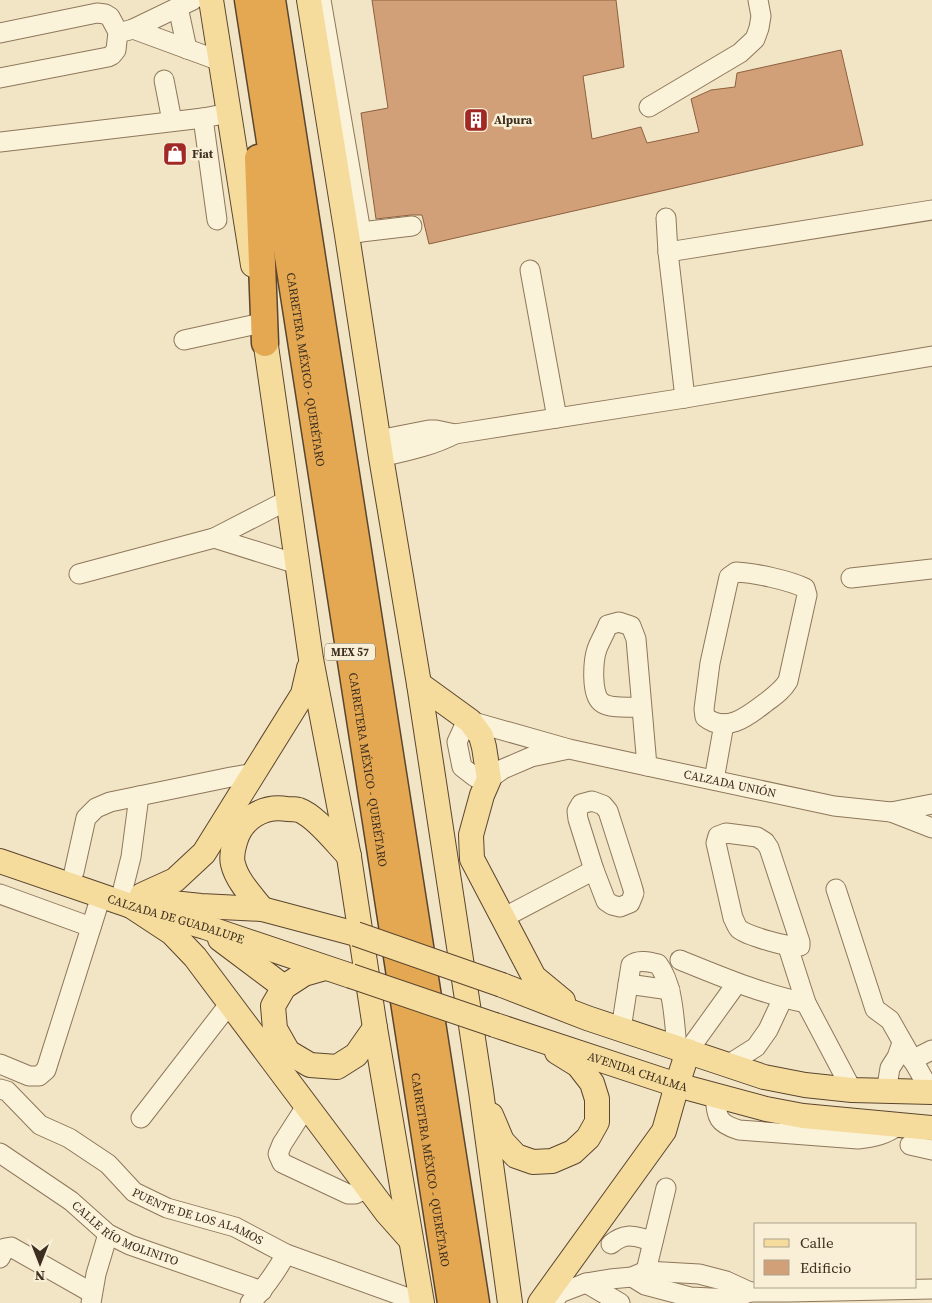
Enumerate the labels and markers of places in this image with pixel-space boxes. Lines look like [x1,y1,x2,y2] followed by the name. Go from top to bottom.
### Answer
[463,107,489,133] building icon: Alpura
[494,112,533,128] place label: Alpura
[162,141,188,167] shop icon: Fiat
[192,146,214,162] place label: Fiat

